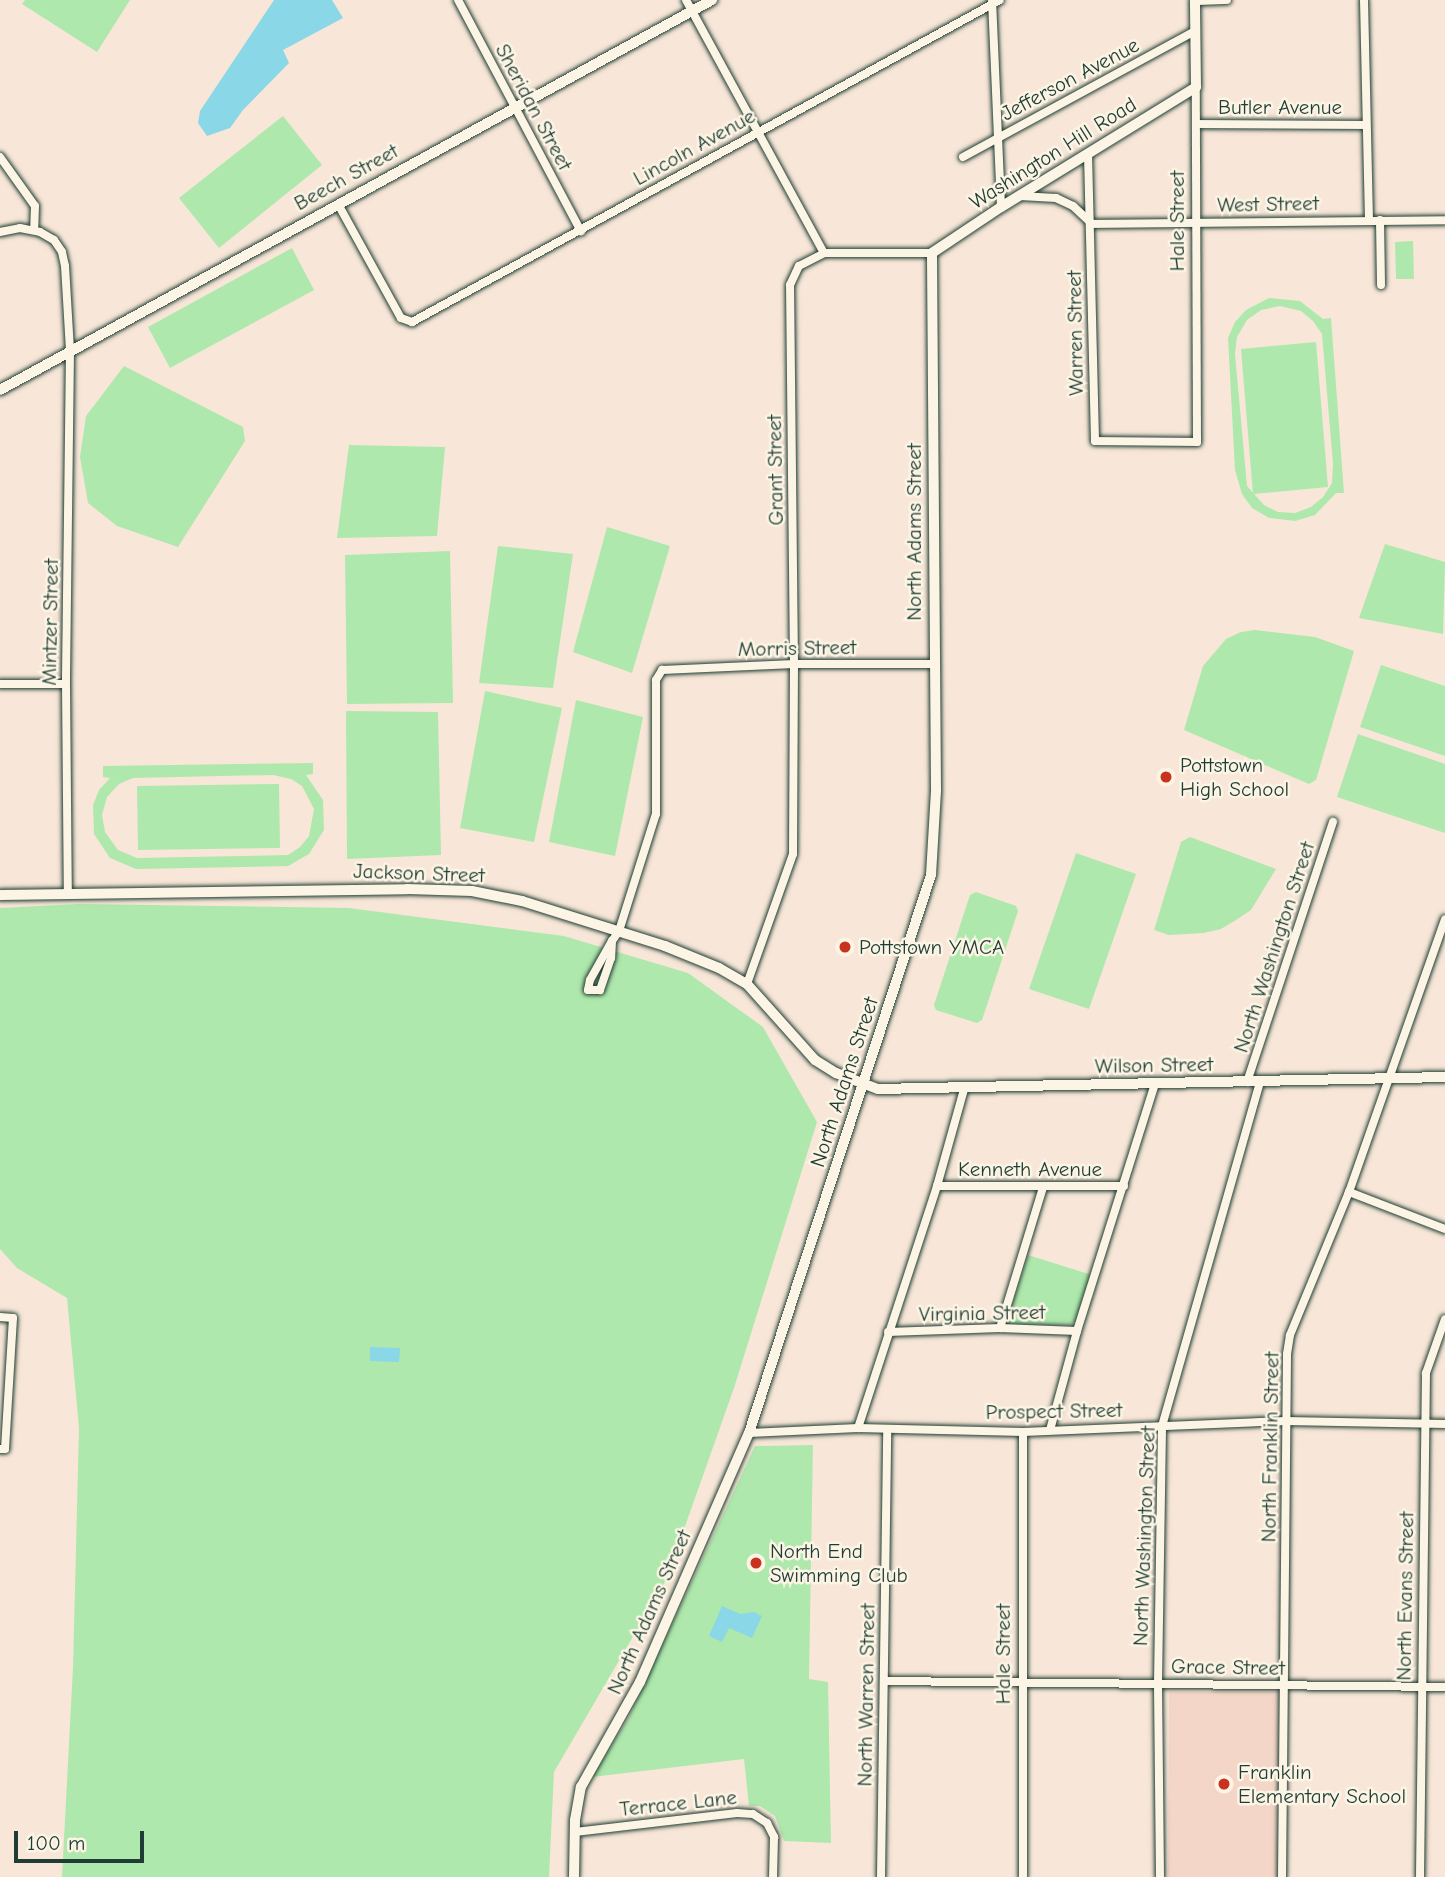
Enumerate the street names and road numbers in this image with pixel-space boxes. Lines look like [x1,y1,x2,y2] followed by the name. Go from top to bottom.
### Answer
[997,32,1143,126] street label: Jefferson Avenue
[490,39,578,175] street label: Sheridan Street
[965,92,1141,214] street label: Washington Hill Road
[1218,94,1342,120] street label: Butler Avenue
[629,103,759,191] street label: Lincoln Avenue
[290,138,402,216] street label: Beech Street
[1164,171,1190,271] street label: Hale Street
[1217,191,1319,217] street label: West Street
[1061,270,1089,396] street label: Warren Street
[761,414,789,526] street label: Grant Street
[901,443,927,621] street label: North Adams Street
[36,558,64,686] street label: Mintzer Street
[738,634,856,662] street label: Morris Street
[1228,838,1320,1056] street label: North Washington Street
[353,858,485,888] street label: Jackson Street
[805,994,883,1170] street label: North Adams Street
[1095,1051,1213,1079] street label: Wilson Street
[958,1156,1102,1182] street label: Kenneth Avenue
[919,1299,1045,1327] street label: Virginia Street
[1256,1351,1284,1543] street label: North Franklin Street
[985,1397,1123,1425] street label: Prospect Street
[1128,1425,1160,1647] street label: North Washington Street
[1391,1511,1419,1681] street label: North Evans Street
[601,1526,697,1698] street label: North Adams Street
[852,1603,880,1787] street label: North Warren Street
[990,1604,1016,1704] street label: Hale Street
[1171,1653,1285,1681] street label: Grace Street
[618,1784,738,1822] street label: Terrace Lane

